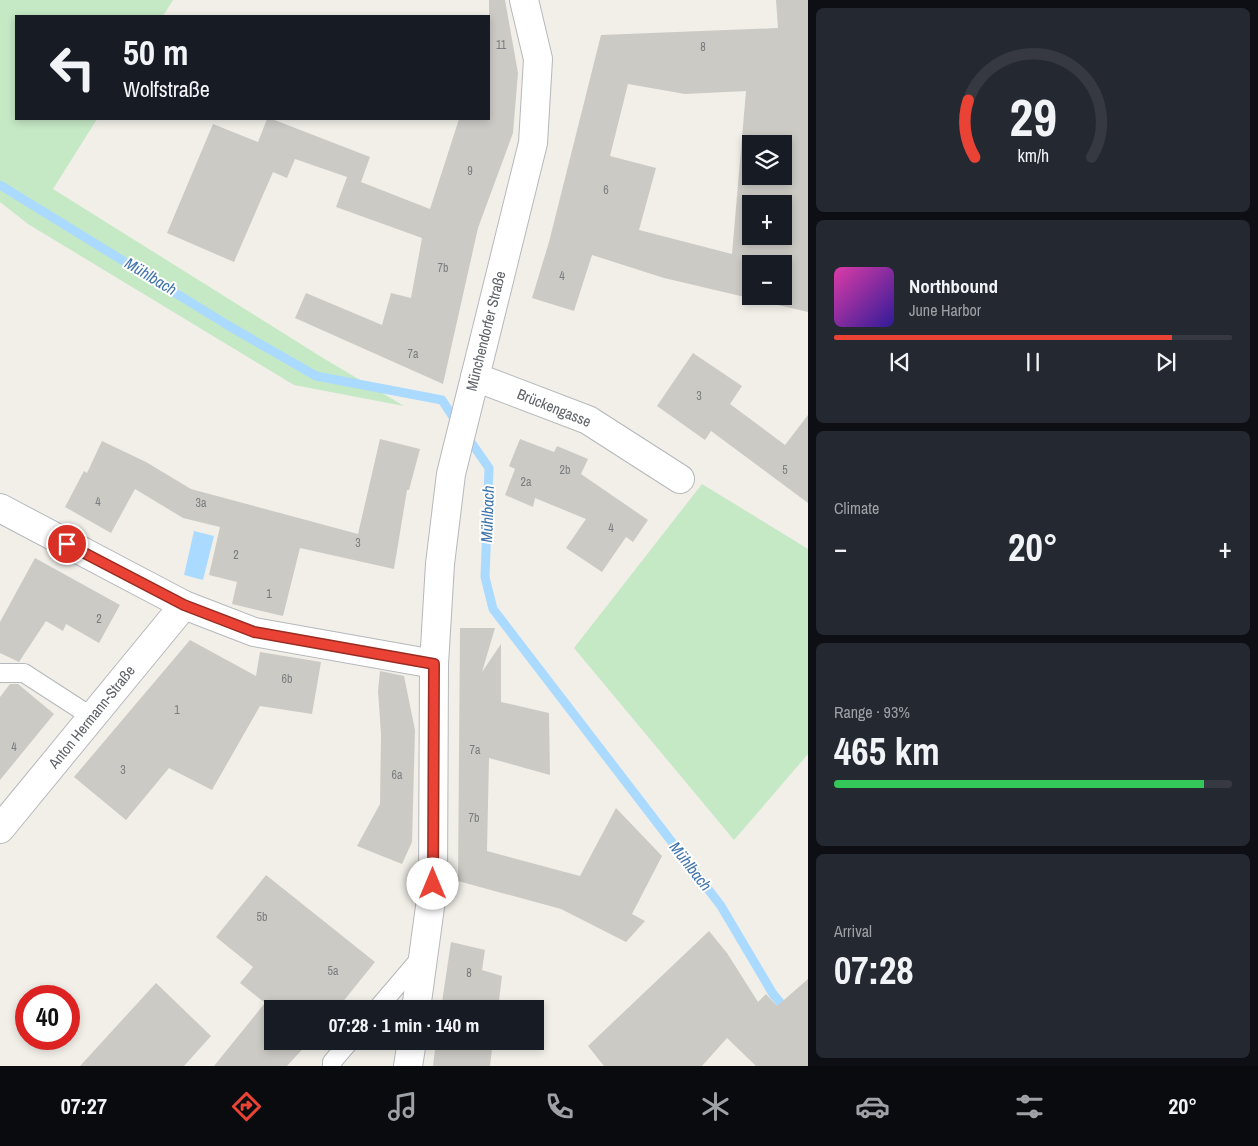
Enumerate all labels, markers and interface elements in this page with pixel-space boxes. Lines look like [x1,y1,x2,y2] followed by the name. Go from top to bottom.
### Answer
[123,29,188,76] text: 50 m
[40,35,105,100] icon: left
[496,37,507,53] house number: 11
[700,39,706,55] house number: 8
[123,74,210,104] text: Wolfstraße
[1009,82,1057,152] text: 29
[742,135,792,305] map controls
[742,135,792,185] button: layers
[1017,144,1049,168] text: km/h
[467,163,473,179] house number: 9
[603,182,609,198] house number: 6
[742,195,792,245] button: +
[121,252,181,300] water label: Mühlbach
[742,255,792,305] button: −
[438,260,448,276] house number: 7b
[460,268,511,393] street label: Münchendorfer Straße
[559,268,565,284] house number: 4
[909,273,998,299] text: Northbound
[909,299,981,321] text: June Harbor
[408,346,419,362] house number: 7a
[886,348,914,376] icon: previous
[1019,348,1047,376] icon: pause
[1152,348,1180,376] icon: next
[514,383,594,432] street label: Brückengasse
[696,388,702,404] house number: 3
[560,462,570,478] house number: 2b
[782,462,788,478] house number: 5
[521,474,532,490] house number: 2a
[475,485,499,543] water label: Mühlbach
[95,494,101,510] house number: 4
[196,495,207,511] house number: 3a
[834,497,879,519] text: Climate
[608,520,614,536] house number: 4
[1008,522,1058,573] text: 20°
[46,523,88,565] pin
[834,529,847,567] text: −
[1219,529,1232,567] text: +
[53,530,81,558] icon: arrive
[355,535,361,551] house number: 3
[233,547,239,563] house number: 2
[266,586,272,602] house number: 1
[96,611,102,627] house number: 2
[43,661,140,773] street label: Anton Hermann-Straße
[282,671,292,687] house number: 6b
[834,701,910,723] text: Range · 93%
[174,702,180,718] house number: 1
[834,726,940,777] text: 465 km
[11,739,17,755] house number: 4
[470,742,481,758] house number: 7a
[120,762,126,778] house number: 3
[392,767,403,783] house number: 6a
[469,810,479,826] house number: 7b
[665,837,717,895] water label: Mühlbach
[406,857,458,909] position arrow
[257,909,267,925] house number: 5b
[834,920,872,942] text: Arrival
[834,945,914,996] text: 07:28
[328,963,339,979] house number: 5a
[466,965,472,981] house number: 8
[15,985,80,1050] speed limit sign: 40
[329,1012,479,1038] text: 07:28 · 1 min · 140 m
[229,1089,264,1124] icon: directions
[385,1089,420,1124] icon: music
[542,1089,577,1124] icon: phone
[698,1089,733,1124] icon: climate
[855,1089,890,1124] icon: car
[1012,1089,1047,1124] icon: filters
[61,1091,107,1121] text: 07:27
[1168,1091,1197,1121] text: 20°

